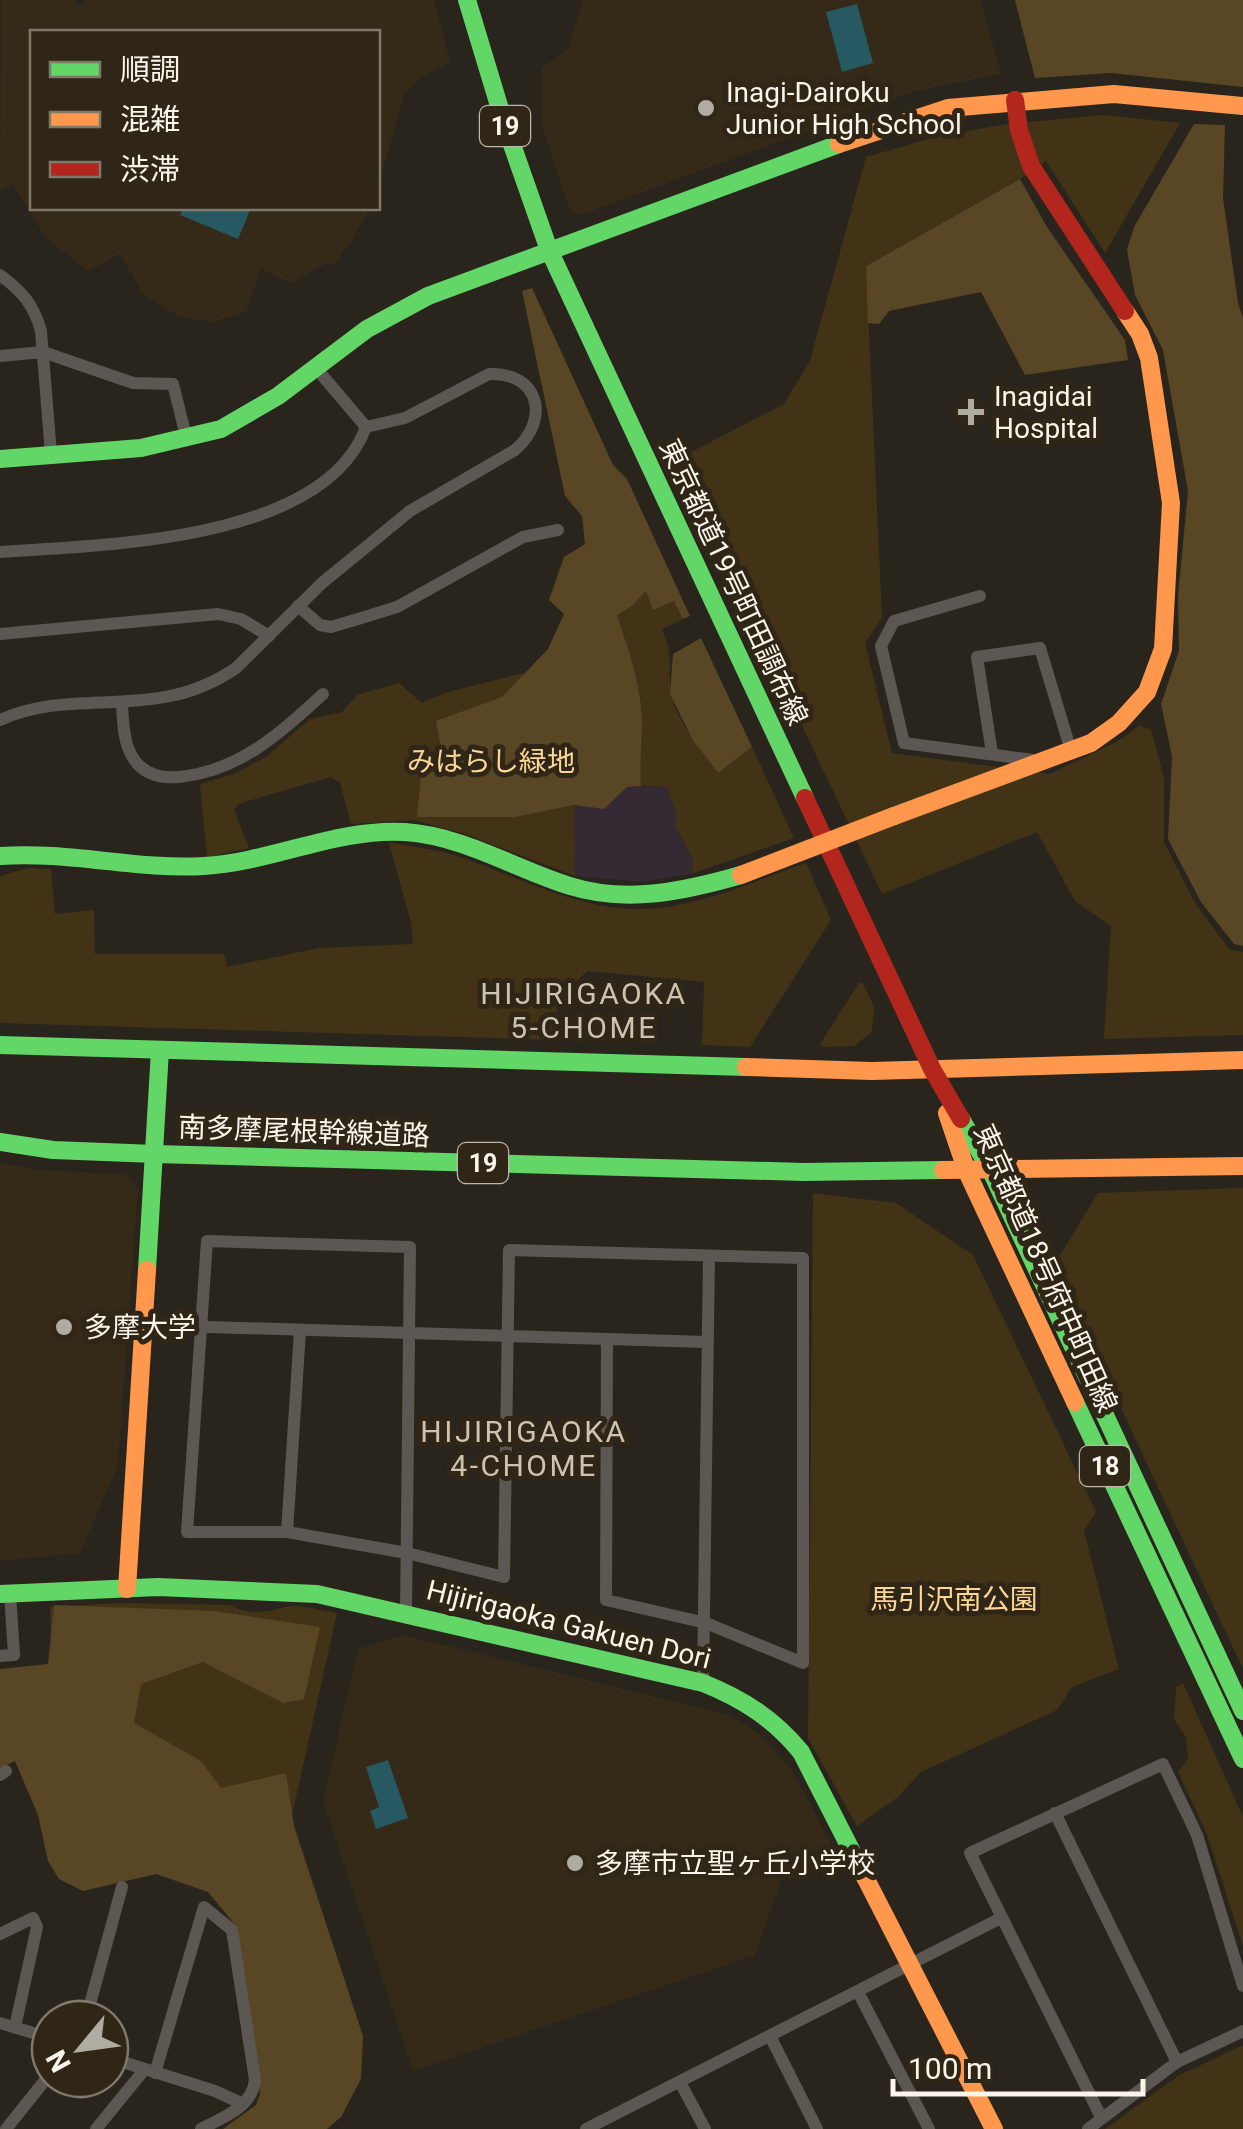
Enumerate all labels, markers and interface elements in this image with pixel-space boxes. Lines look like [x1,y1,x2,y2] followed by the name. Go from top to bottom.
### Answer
[30,30,380,210] legend
[120,52,180,87] text: 順調
[726,76,962,141] place label: Inagi-Dairoku Junior High School
[695,97,717,119] marker: Inagi-Dairoku Junior High School
[120,102,180,137] text: 混雑
[480,106,530,146] road number: 19
[120,152,180,187] text: 渋滞
[994,380,1098,445] place label: Inagidai Hospital
[958,399,984,425] marker: Inagidai Hospital
[653,434,814,730] street label: 東京都道19号町田調布線
[407,745,575,778] park label: みはらし緑地
[480,976,688,1045] district label: HIJIRIGAOKA 5-CHOME
[177,1111,430,1152] street label: 南多摩尾根幹線道路
[967,1119,1124,1417] street label: 東京都道18号府中町田線
[458,1143,508,1183] road number: 19
[84,1311,196,1344] place label: 多摩大学
[53,1316,75,1338] marker: 多摩大学
[420,1414,628,1483] district label: HIJIRIGAOKA 4-CHOME
[1080,1446,1130,1486] road number: 18
[423,1573,714,1676] street label: Hijirigaoka Gakuen Dori
[870,1583,1038,1616] park label: 馬引沢南公園
[595,1847,875,1880] place label: 多摩市立聖ヶ丘小学校
[564,1852,586,1874] marker: 多摩市立聖ヶ丘小学校
[30,1999,130,2099] north arrow
[893,2034,1143,2096] scale bar
[39,2044,78,2078] text: N
[908,2051,992,2086] text: 100 m

